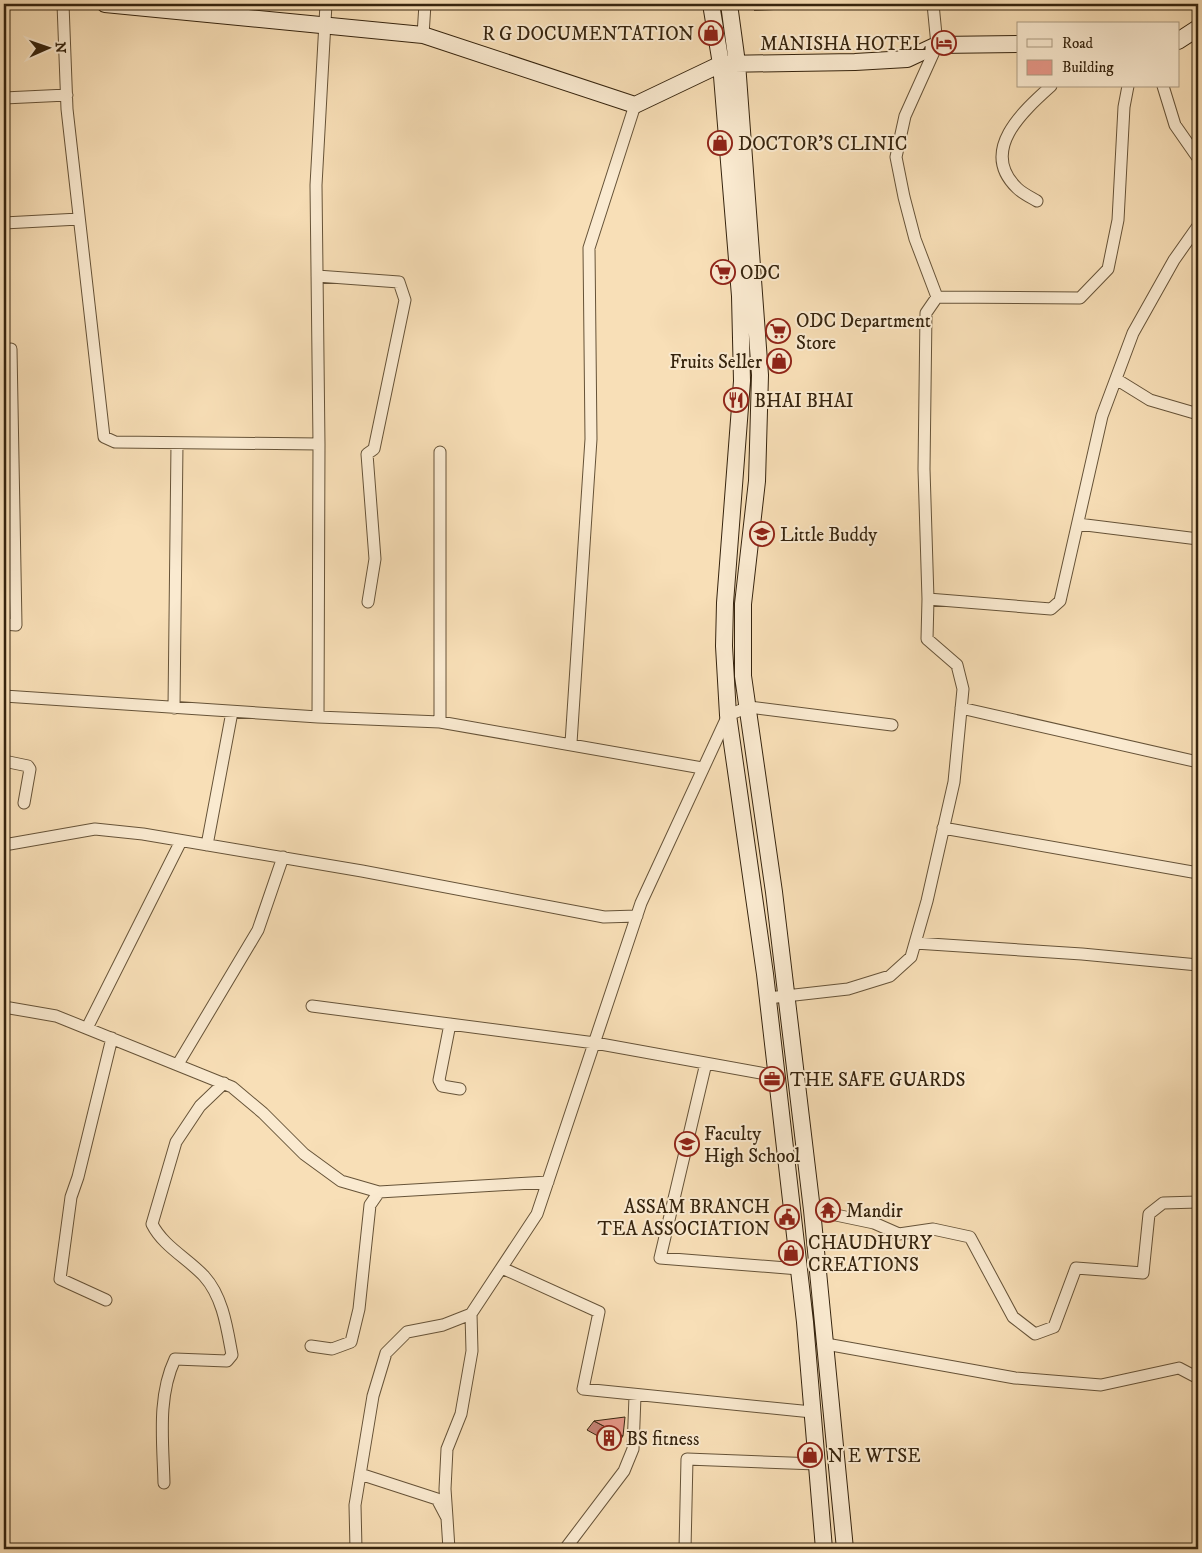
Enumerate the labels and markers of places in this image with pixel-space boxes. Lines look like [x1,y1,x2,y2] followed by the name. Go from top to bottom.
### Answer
[698,20,724,46] shop icon: R G DOCUMENTATION
[482,23,694,46] place label: R G DOCUMENTATION
[931,30,957,56] hotel icon: MANISHA HOTEL
[760,33,926,56] place label: MANISHA HOTEL
[707,130,733,156] shop icon: DOCTOR'S CLINIC
[738,133,907,156] place label: DOCTOR'S CLINIC
[710,259,736,285] supermarket icon: ODC
[740,262,780,285] place label: ODC
[796,310,931,355] place label: ODC Department Store
[765,318,791,344] supermarket icon: ODC Department Store
[766,348,792,374] shop icon: Fruits Seller
[670,351,762,374] place label: Fruits Seller
[723,387,749,413] restaurant icon: BHAI BHAI
[754,390,854,413] place label: BHAI BHAI
[749,521,775,547] school or university icon: Little Buddy
[780,524,878,547] place label: Little Buddy
[759,1066,785,1092] office icon: THE SAFE GUARDS
[790,1069,966,1092] place label: THE SAFE GUARDS
[704,1123,801,1168] place label: Faculty High School
[674,1131,700,1157] school or university icon: Faculty High School
[598,1196,770,1241] place label: ASSAM BRANCH TEA ASSOCIATION
[815,1197,841,1223] temple icon: Mandir
[846,1200,903,1223] place label: Mandir
[774,1204,800,1230] public building icon: ASSAM BRANCH TEA ASSOCIATION
[808,1232,933,1277] place label: CHAUDHURY CREATIONS
[778,1240,804,1266] shop icon: CHAUDHURY CREATIONS
[596,1425,622,1451] building icon: BS fitness
[626,1428,699,1451] place label: BS fitness
[797,1442,823,1468] shop icon: N E WTSE
[828,1445,921,1468] place label: N E WTSE

